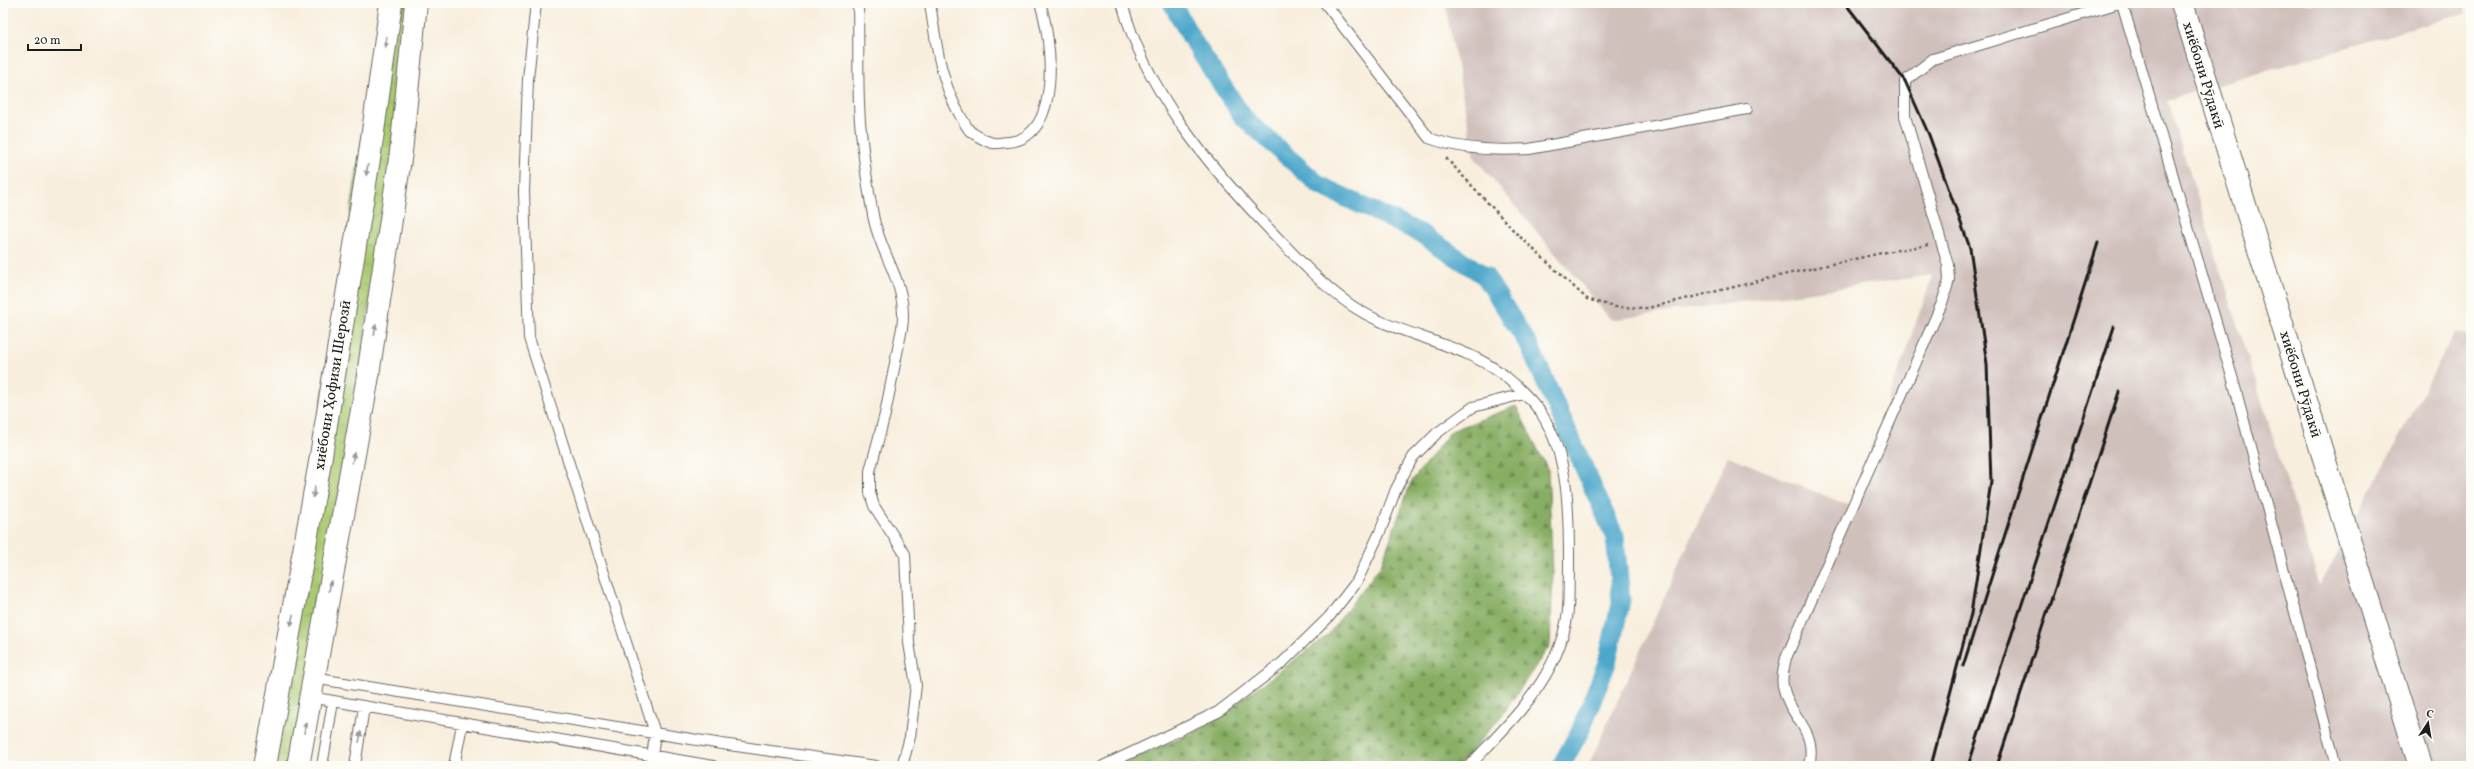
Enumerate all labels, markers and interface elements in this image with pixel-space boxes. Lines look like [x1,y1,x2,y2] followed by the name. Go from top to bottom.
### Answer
[2176,19,2229,131] street label: хиёбони Рӯдакӣ
[28,26,81,52] scale bar
[34,33,61,49] text: 20 m
[383,36,389,48] one-way arrow
[364,164,370,176] one-way arrow
[310,299,357,472] street label: хиёбони Ҳофизи Шерозӣ
[372,324,378,336] one-way arrow
[2273,328,2326,440] street label: хиёбони Рӯдакӣ
[351,452,357,464] one-way arrow
[311,486,317,498] one-way arrow
[327,580,333,592] one-way arrow
[288,614,294,626] one-way arrow
[2408,703,2448,743] north arrow
[2425,707,2435,723] text: С
[302,721,308,734] one-way arrow
[357,731,363,743] one-way arrow

